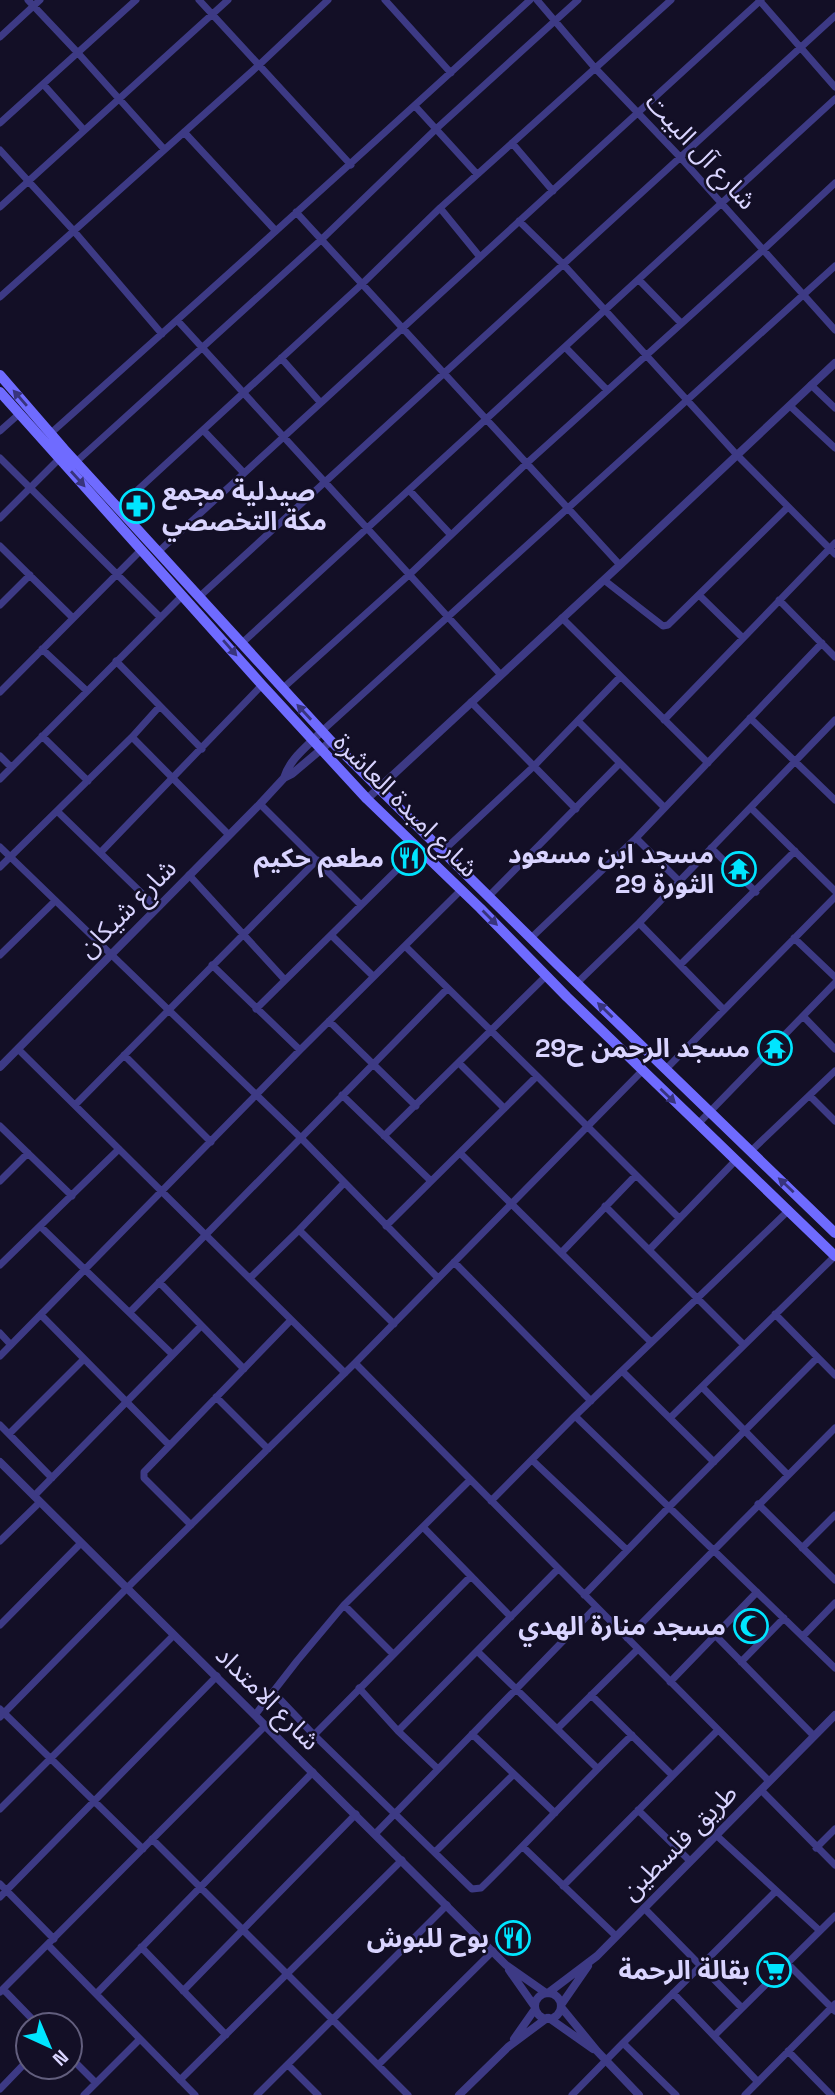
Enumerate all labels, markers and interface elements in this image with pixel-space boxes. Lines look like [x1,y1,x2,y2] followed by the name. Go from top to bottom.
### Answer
[637,85,764,218] street label: شارع آل البيت
[12,389,28,407] one-way arrow
[70,471,85,488] one-way arrow
[162,474,327,542] place label: صيدلية مجمع مكة التخصصي
[118,487,156,525] pharmacy icon: صيدلية مجمع مكة التخصصي
[222,640,237,657] one-way arrow
[297,704,313,721] one-way arrow
[325,725,486,886] street label: شارع امبدة العاشرة
[508,837,714,901] place label: مسجد ابن مسعود الثورة 29
[390,839,428,877] restaurant icon: مطعم حكيم
[254,841,384,878] place label: مطعم حكيم
[720,850,758,888] temple icon: مسجد ابن مسعود الثورة 29
[70,851,185,966] street label: شارع شيكان
[481,909,497,926] one-way arrow
[597,1001,614,1018] one-way arrow
[756,1029,794,1067] temple icon: مسجد الرحمن ح29
[535,1031,750,1067] place label: مسجد الرحمن ح29
[659,1087,676,1103] one-way arrow
[778,1177,795,1194] one-way arrow
[732,1607,770,1645] mosque icon: مسجد منارة الهدي
[518,1609,726,1647] place label: مسجد منارة الهدي
[207,1638,328,1759] street label: شارع الامتداد
[614,1777,744,1907] street label: طريق فلسطين
[494,1919,532,1957] restaurant icon: بوح للبوش
[367,1921,489,1957] place label: بوح للبوش
[755,1951,793,1989] supermarket icon: بقالة الرحمة
[618,1953,750,1987] place label: بقالة الرحمة
[14,2011,84,2081] north arrow
[47,2044,74,2071] text: N

